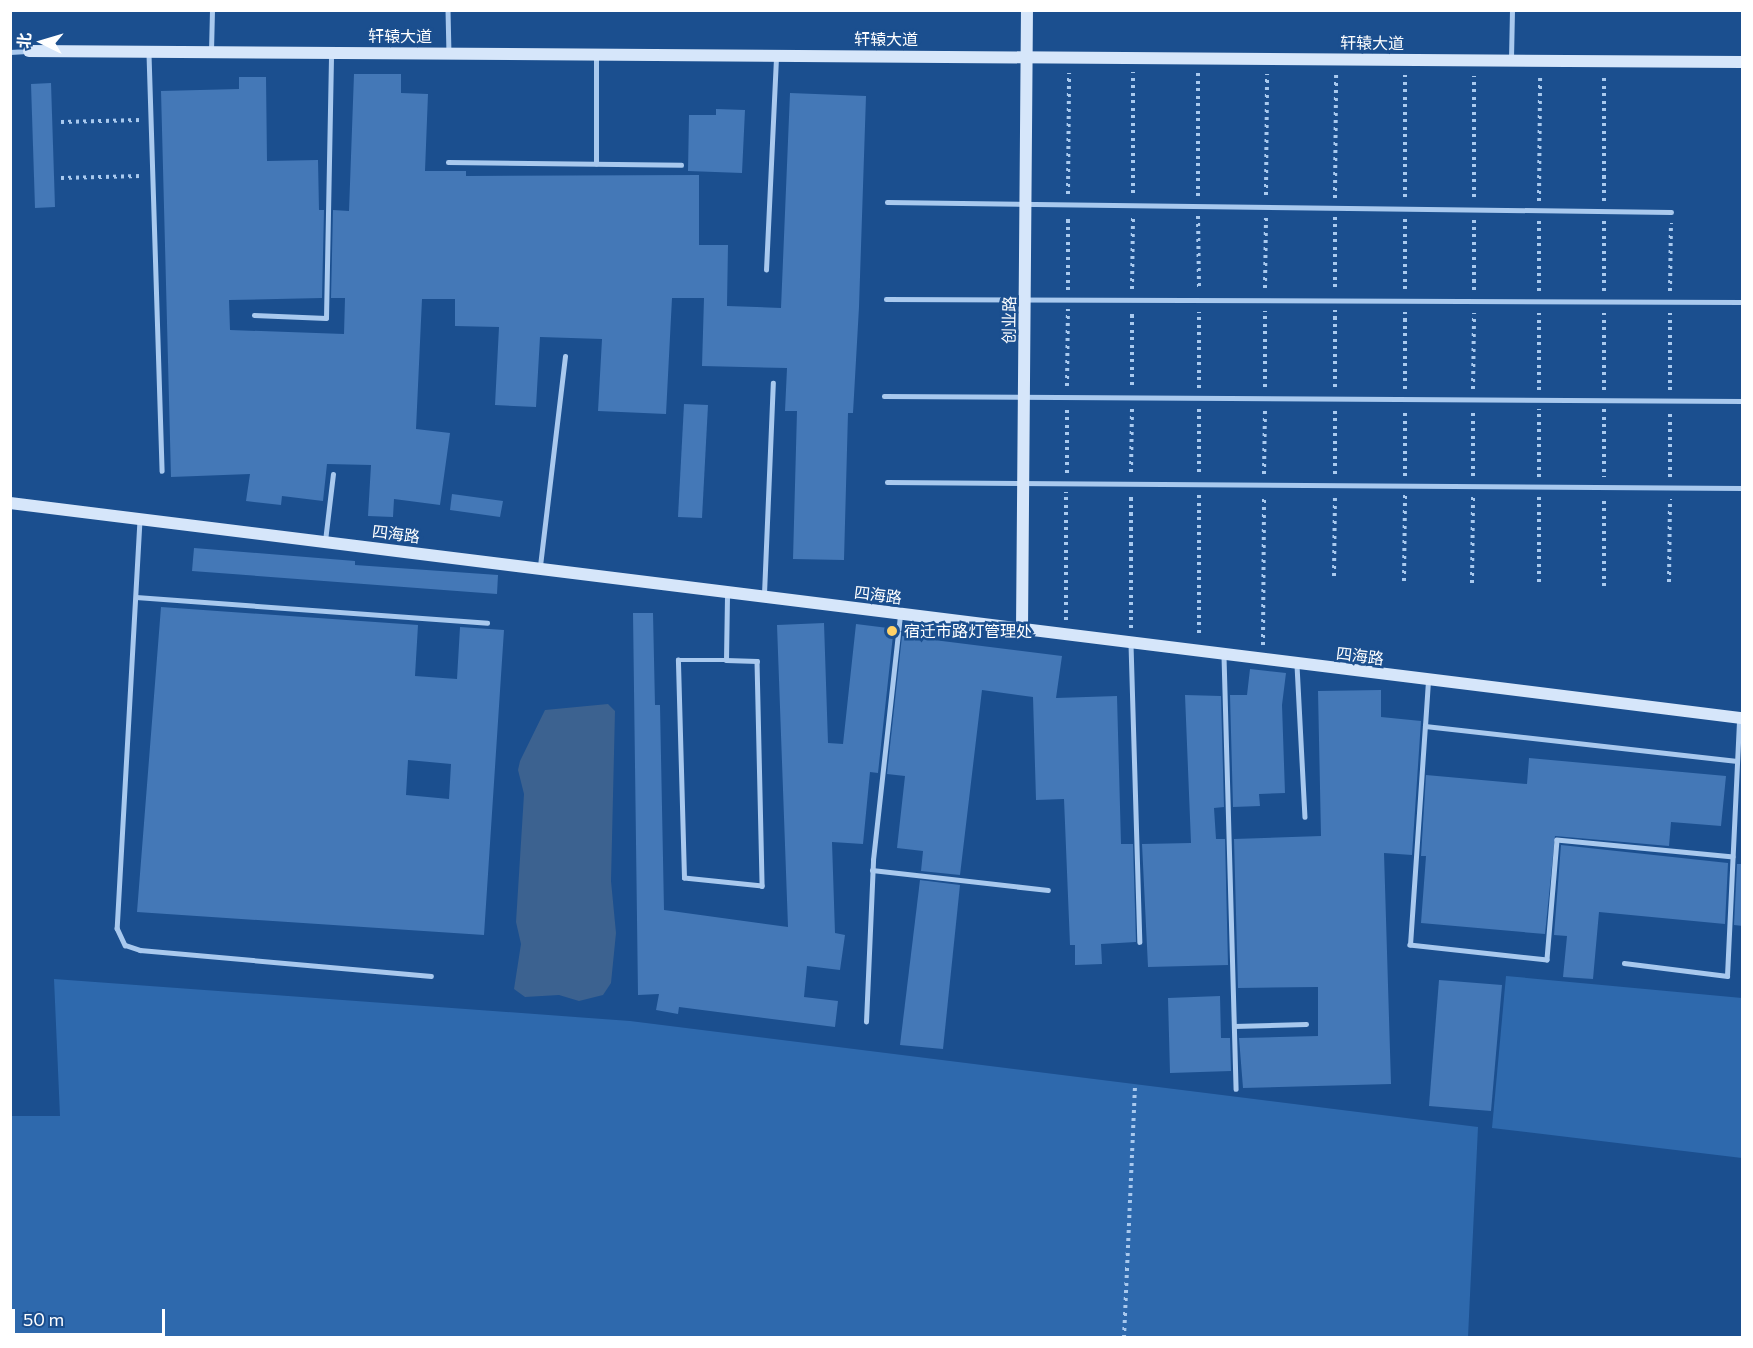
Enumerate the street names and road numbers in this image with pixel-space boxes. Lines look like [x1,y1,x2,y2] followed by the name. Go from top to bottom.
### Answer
[368,26,432,46] street label: 轩辕大道
[854,29,918,49] street label: 轩辕大道
[1340,33,1404,53] street label: 轩辕大道
[999,296,1019,344] street label: 创业路
[371,522,421,546] street label: 四海路
[853,583,903,607] street label: 四海路
[1335,644,1385,668] street label: 四海路

